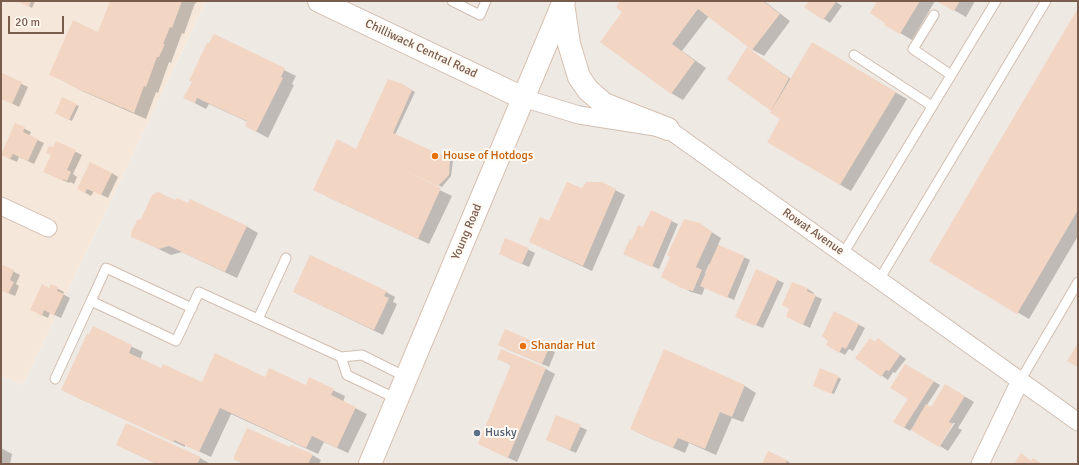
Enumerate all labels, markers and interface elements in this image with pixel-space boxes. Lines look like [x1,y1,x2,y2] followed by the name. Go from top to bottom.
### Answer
[10,8,66,34] scale bar
[15,15,40,30] text: 20 m
[363,17,479,81] street label: Chilliwack Central Road
[443,149,533,163] place label: House of Hotdogs
[430,151,440,161] marker: House of Hotdogs
[449,202,485,262] street label: Young Road
[779,205,847,259] street label: Rowat Avenue
[531,339,595,353] place label: Shandar Hut
[518,341,528,351] marker: Shandar Hut
[485,426,517,440] place label: Husky
[472,428,482,438] marker: Husky

